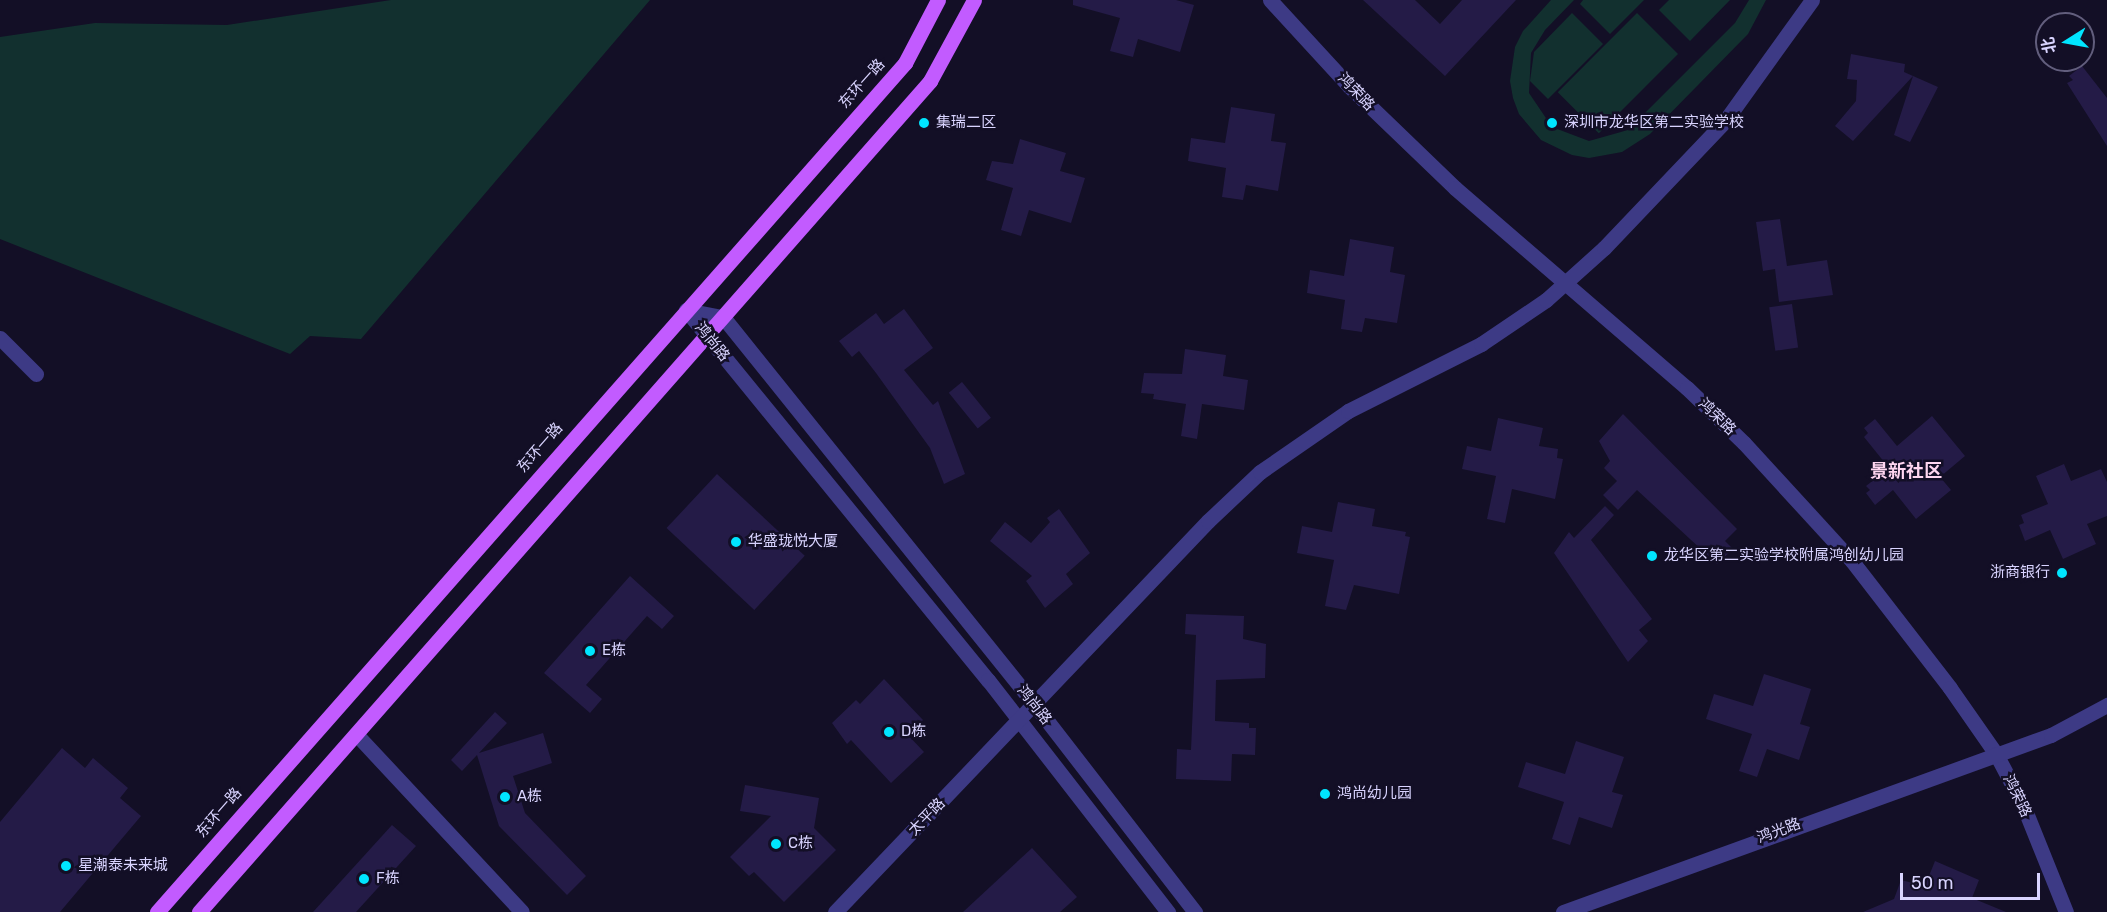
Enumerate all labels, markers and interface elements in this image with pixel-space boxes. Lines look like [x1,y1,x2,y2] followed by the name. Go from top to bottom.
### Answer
[2035,12,2095,72] north arrow
[2038,35,2060,55] text: 北
[835,56,889,112] street label: 东环一路
[1334,70,1378,114] street label: 鸿荣路
[936,114,996,132] place label: 集瑞二区
[1564,114,1744,132] place label: 深圳市龙华区第二实验学校
[917,116,931,130] marker: 集瑞二区
[1545,116,1559,130] marker: 深圳市龙华区第二实验学校
[691,319,733,365] street label: 鸿尚路
[1695,395,1739,439] street label: 鸿荣路
[514,419,566,477] street label: 东环一路
[1870,460,1942,482] district label: 景新社区
[748,533,838,551] place label: 华盛珑悦大厦
[729,535,743,549] marker: 华盛珑悦大厦
[1664,547,1904,565] place label: 龙华区第二实验学校附属鸿创幼儿园
[1645,549,1659,563] marker: 龙华区第二实验学校附属鸿创幼儿园
[1990,564,2050,582] place label: 浙商银行
[2055,566,2069,580] marker: 浙商银行
[602,642,626,660] place label: E栋
[583,644,597,658] marker: E栋
[1013,682,1055,728] street label: 鸿尚路
[901,723,926,741] place label: D栋
[882,725,896,739] marker: D栋
[1999,772,2035,820] street label: 鸿荣路
[193,784,245,842] street label: 东环一路
[1337,785,1412,803] place label: 鸿尚幼儿园
[1318,787,1332,801] marker: 鸿尚幼儿园
[517,788,542,806] place label: A栋
[498,790,512,804] marker: A栋
[905,795,949,839] street label: 太平路
[1755,815,1803,847] street label: 鸿光路
[788,835,813,853] place label: C栋
[769,837,783,851] marker: C栋
[78,857,168,875] place label: 星潮泰未来城
[59,859,73,873] marker: 星潮泰未来城
[1903,861,2042,899] scale bar
[376,870,400,888] place label: F栋
[357,872,371,886] marker: F栋
[1911,872,1954,894] text: 50 m

